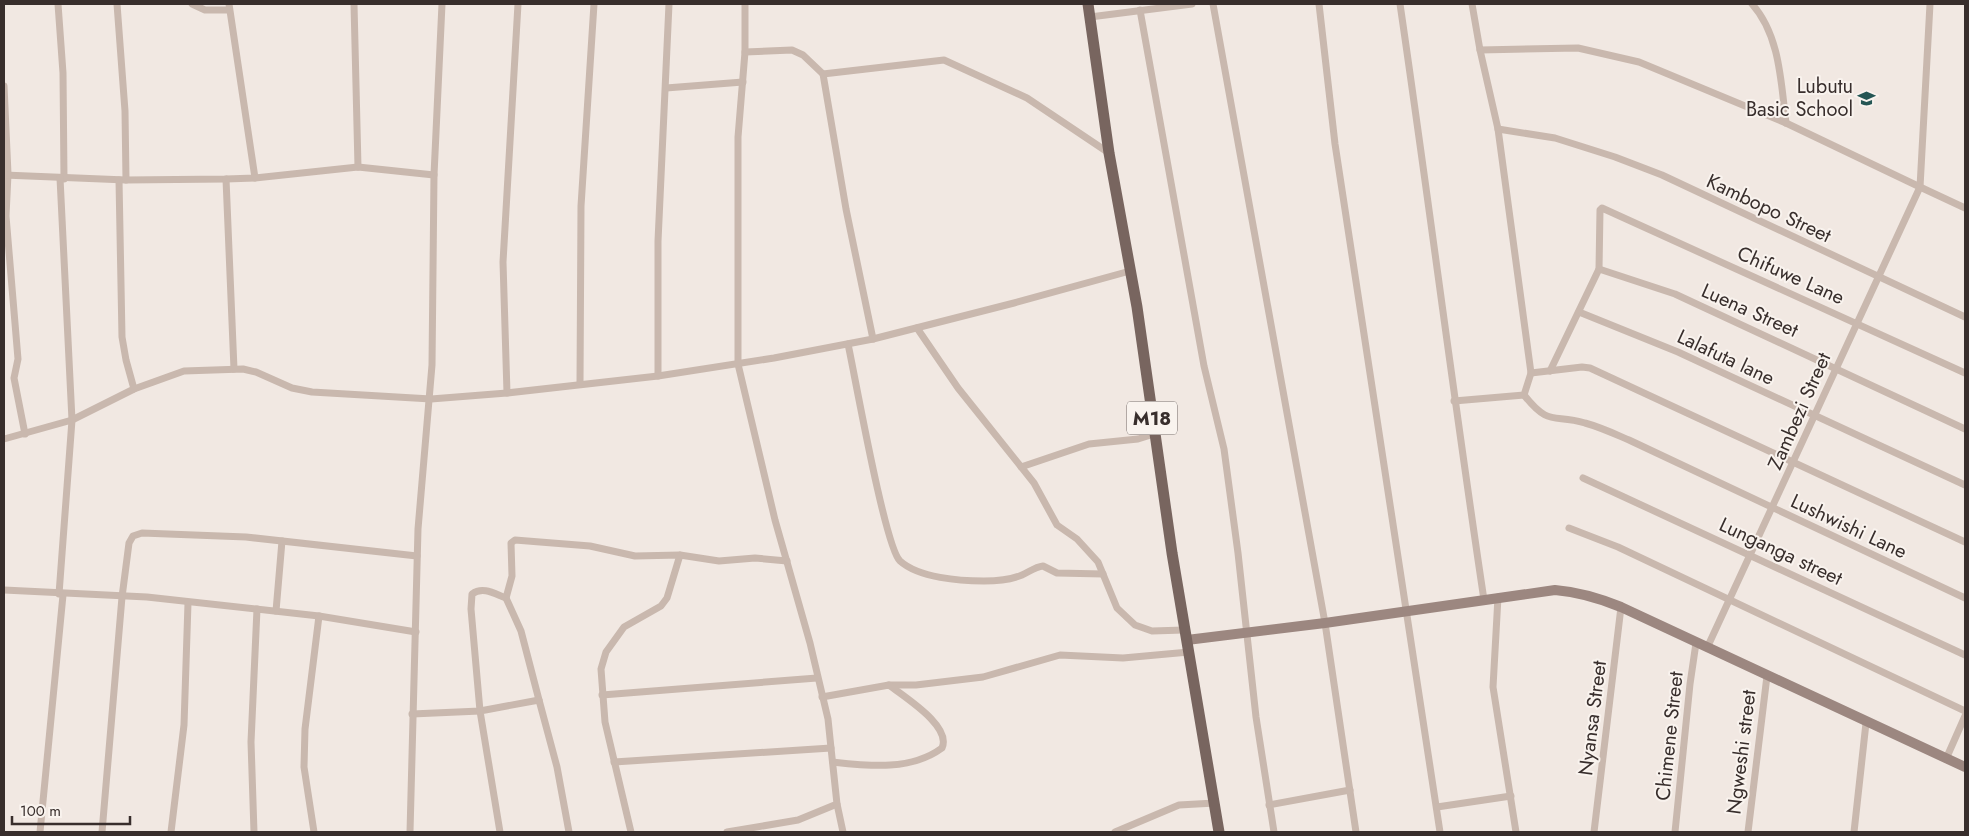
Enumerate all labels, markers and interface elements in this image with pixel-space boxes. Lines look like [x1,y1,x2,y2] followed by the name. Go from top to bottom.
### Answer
[1746,72,1853,124] place label: Lubutu Basic School
[1857,88,1877,108] school or university icon: Lubutu Basic School
[1702,167,1836,250] street label: Kambopo Street
[1733,239,1849,312] street label: Chifuwe Lane
[1697,276,1803,345] street label: Luena Street
[1672,322,1779,393] street label: Lalafuta lane
[1761,348,1838,474] street label: Zambezi Street
[1127,402,1177,434] road number: M18
[1786,487,1912,566] street label: Lushwishi Lane
[1714,510,1847,593] street label: Lunganga street
[1571,659,1614,777] street label: Nyansa Street
[1648,670,1691,802] street label: Chimene Street
[1719,688,1764,816] street label: Ngweshi street
[12,794,130,826] scale bar
[20,800,61,822] text: 100 m

